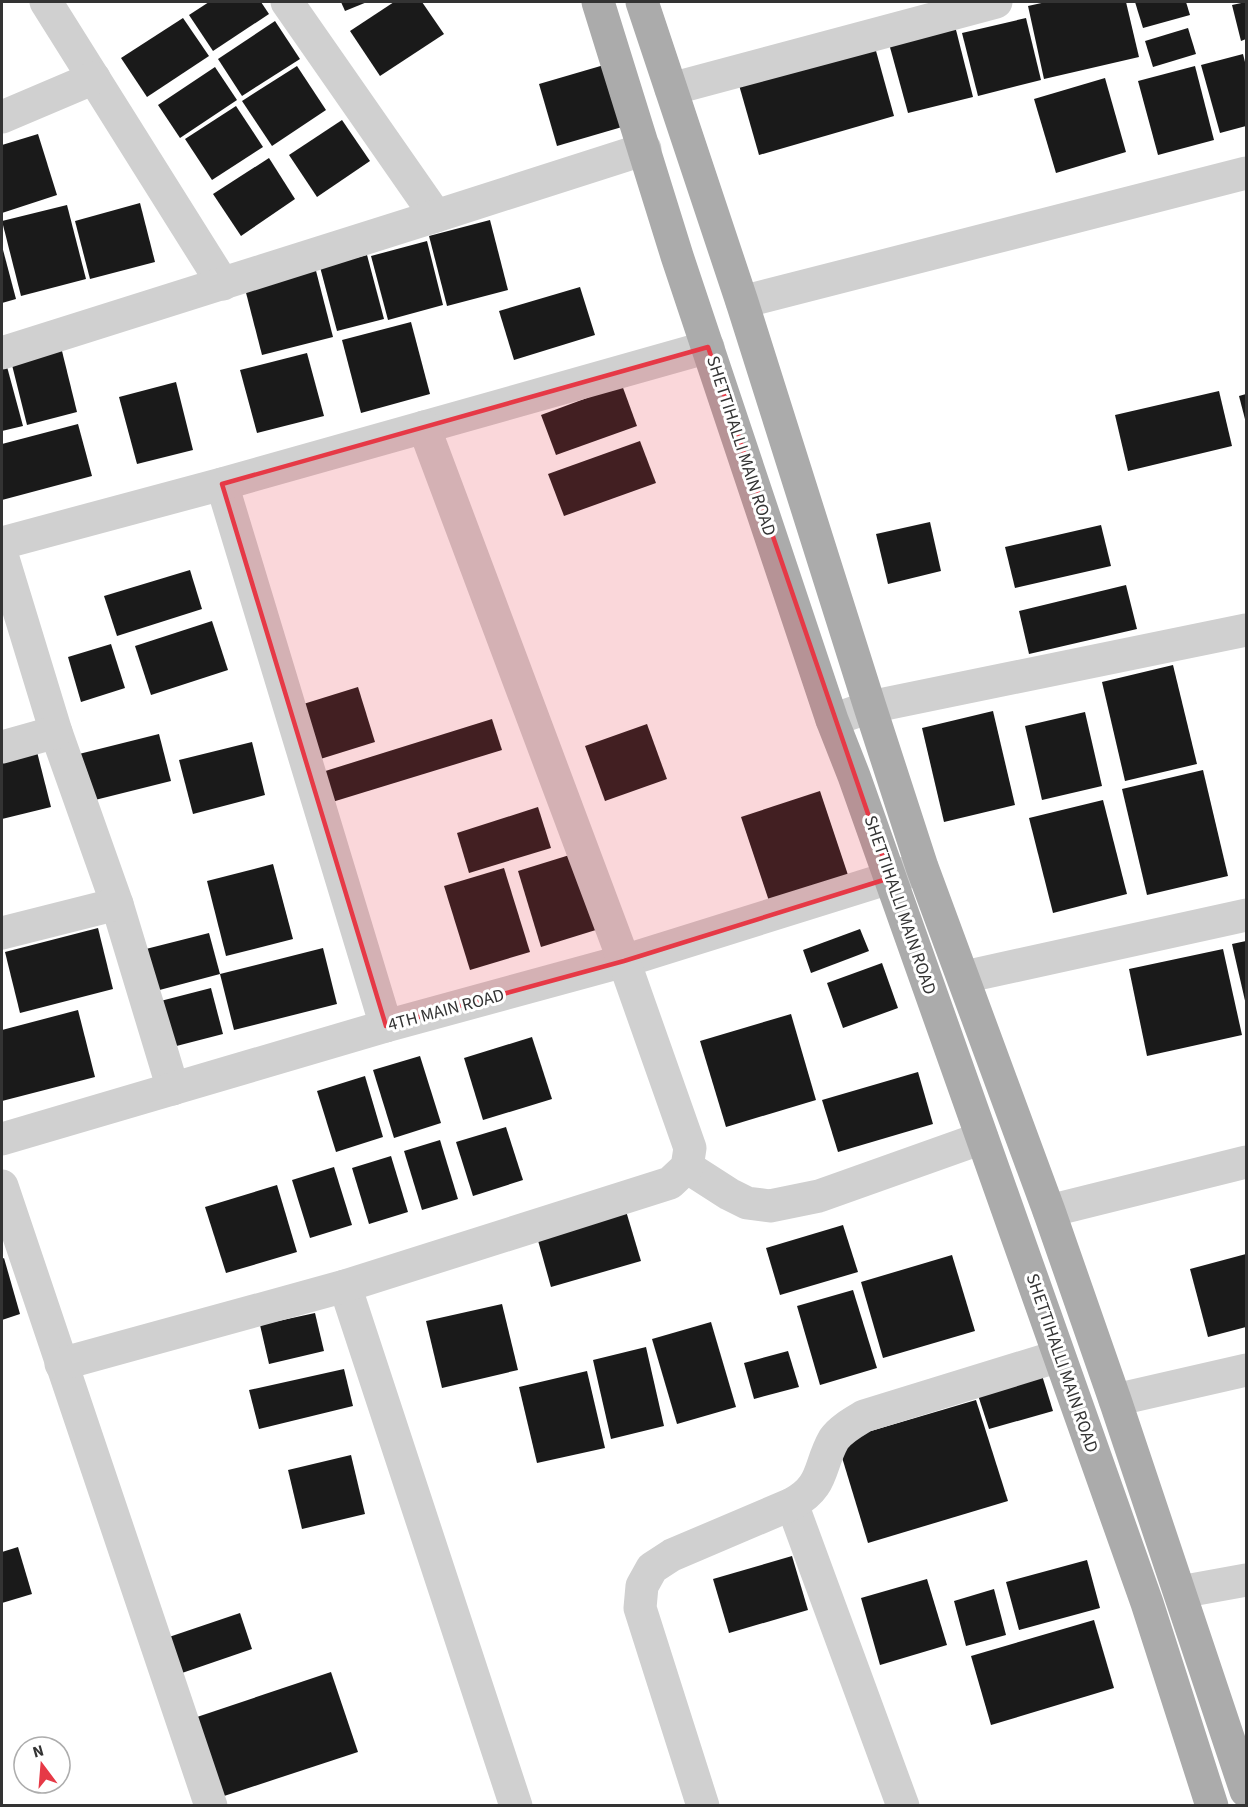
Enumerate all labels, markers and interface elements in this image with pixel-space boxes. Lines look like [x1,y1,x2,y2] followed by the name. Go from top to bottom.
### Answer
[700,353,782,539] street label: SHETTIHALLI MAIN ROAD
[858,812,942,998] street label: SHETTIHALLI MAIN ROAD
[385,982,507,1038] street label: 4TH MAIN ROAD
[1020,1270,1104,1456] street label: SHETTIHALLI MAIN ROAD
[12,1735,72,1795] north arrow
[30,1740,46,1764] text: N

